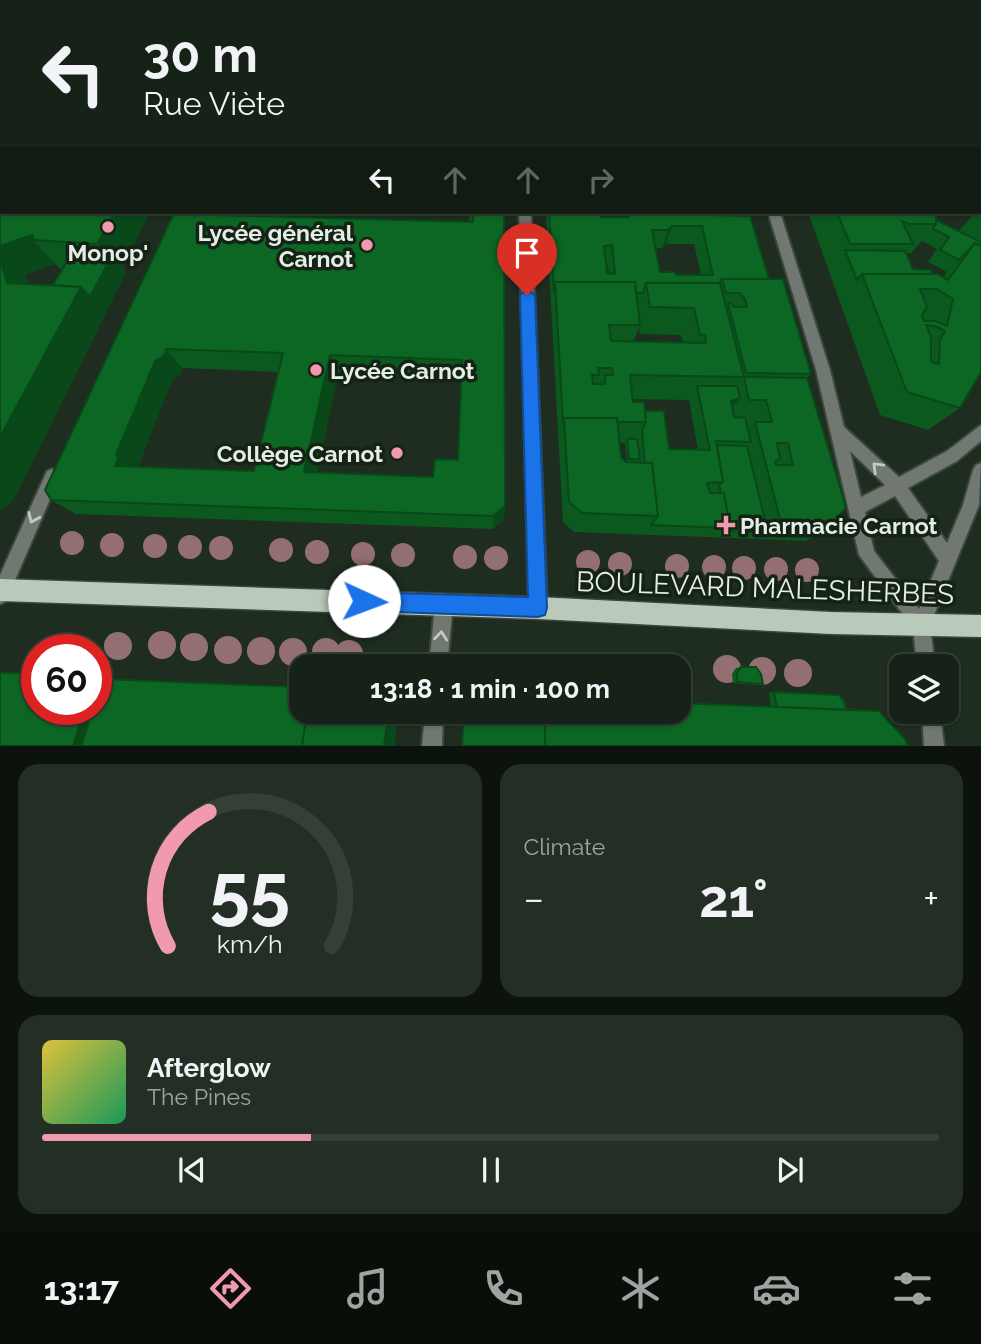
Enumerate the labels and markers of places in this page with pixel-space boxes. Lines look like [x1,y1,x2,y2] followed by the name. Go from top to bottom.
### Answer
[100,219,116,235] marker: Monop'
[198,219,354,272] place label: Lycée général Carnot
[497,223,557,295] pin
[359,237,375,253] marker: Lycée général Carnot
[68,239,148,266] place label: Monop'
[330,357,475,384] place label: Lycée Carnot
[308,362,324,378] marker: Lycée Carnot
[217,440,383,467] place label: Collège Carnot
[389,445,405,461] marker: Collège Carnot
[740,512,938,539] place label: Pharmacie Carnot
[718,517,734,533] marker: Pharmacie Carnot

